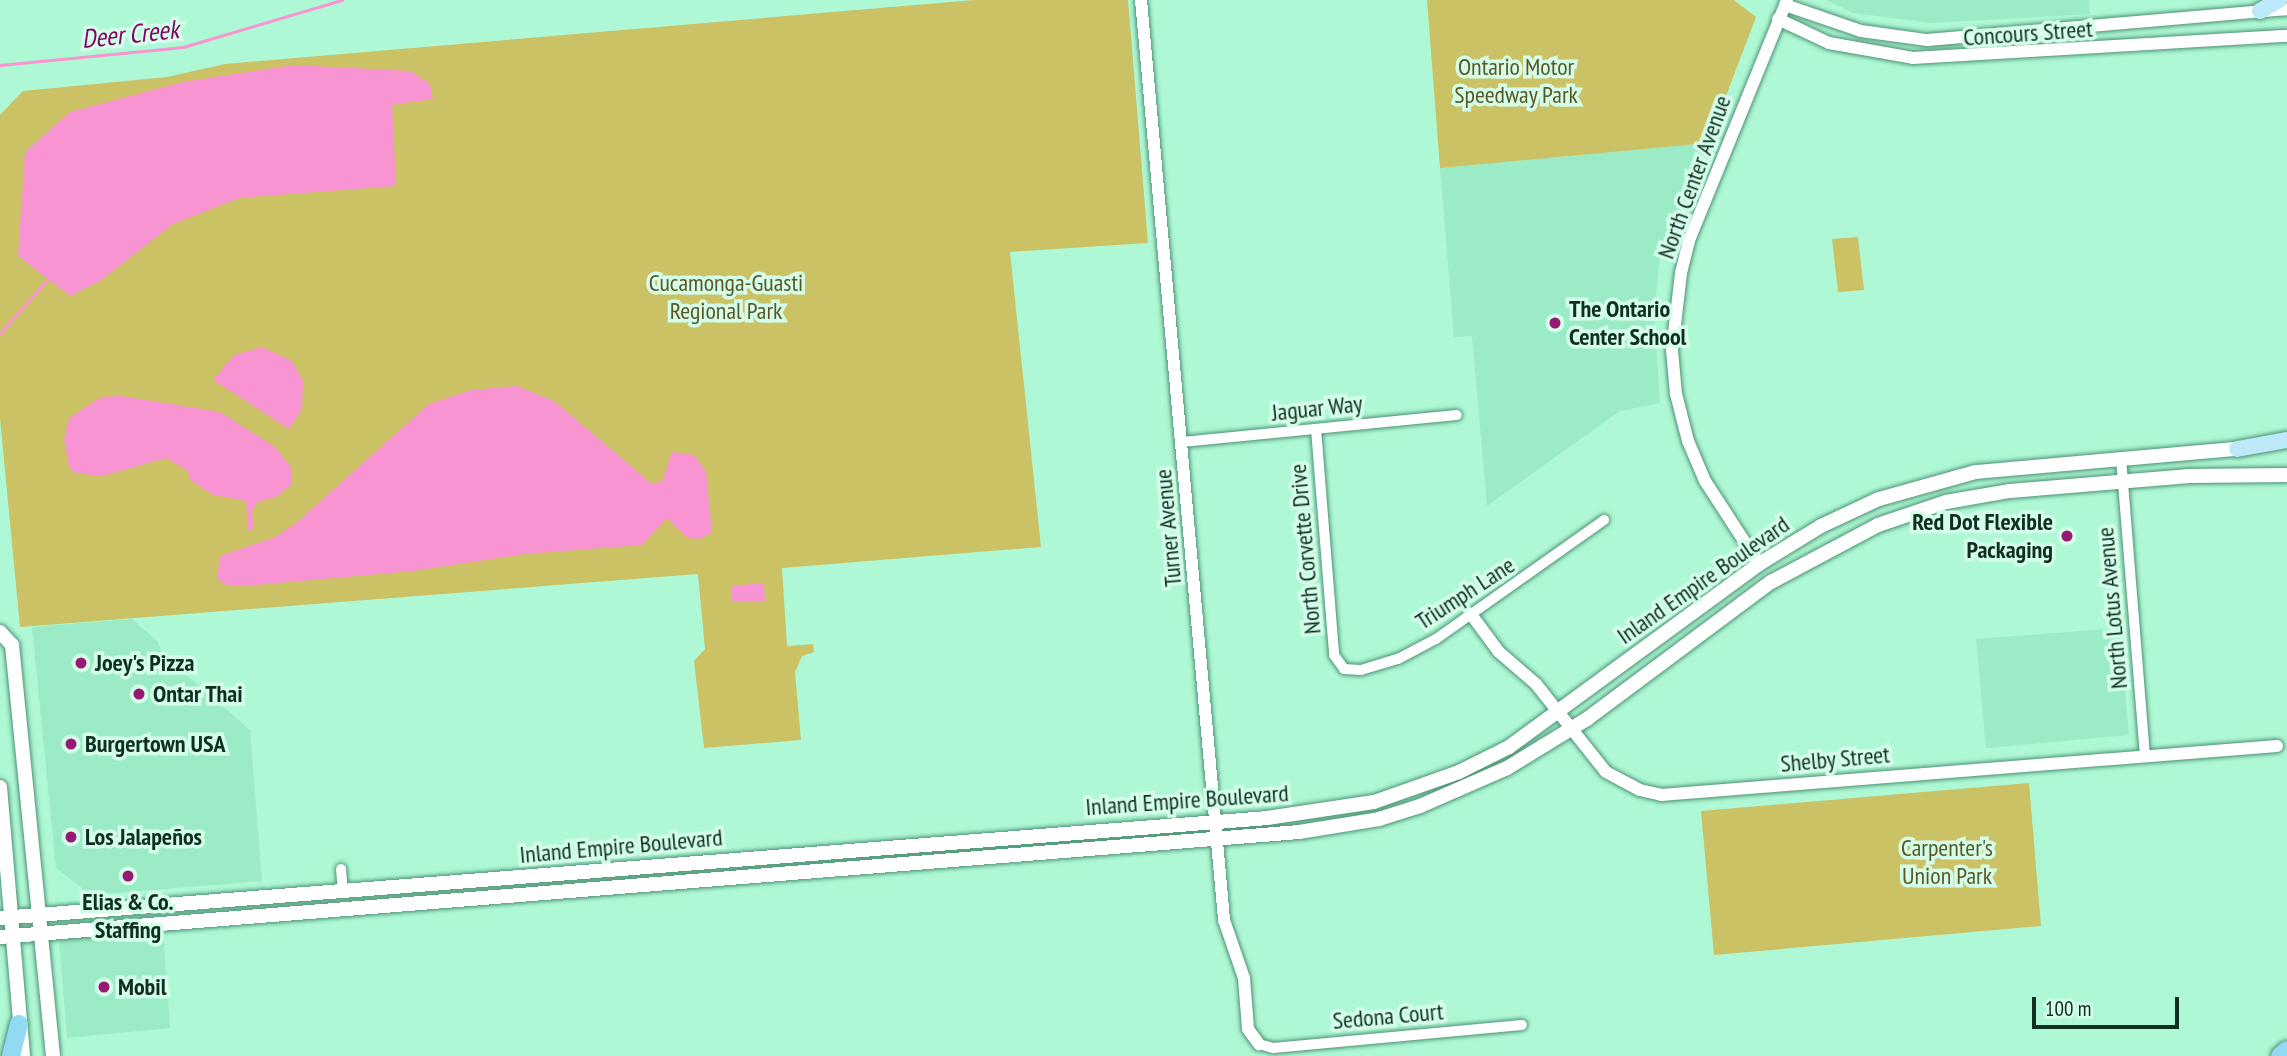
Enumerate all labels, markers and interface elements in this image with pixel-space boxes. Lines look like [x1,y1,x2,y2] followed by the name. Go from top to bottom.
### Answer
[80,13,180,55] water label: Deer Creek
[1962,14,2094,52] street label: Concours Street
[1454,53,1578,109] park label: Ontario Motor Speedway Park
[1651,91,1737,263] street label: North Center Avenue
[649,269,803,325] park label: Cucamonga-Guasti Regional Park
[1569,295,1686,351] place label: The Ontario Center School
[1547,315,1563,331] marker: The Ontario Center School
[1270,389,1364,427] street label: Jaguar Way
[1283,463,1327,635] street label: North Corvette Drive
[1148,468,1188,588] street label: Turner Avenue
[1912,508,2053,564] place label: Red Dot Flexible Packaging
[1611,510,1795,650] street label: Inland Empire Boulevard
[2091,526,2133,690] street label: North Lotus Avenue
[2059,528,2075,544] marker: Red Dot Flexible Packaging
[1410,550,1520,636] street label: Triumph Lane
[95,649,194,677] place label: Joey's Pizza
[73,655,89,671] marker: Joey's Pizza
[153,680,243,708] place label: Ontar Thai
[131,686,147,702] marker: Ontar Thai
[85,730,225,758] place label: Burgertown USA
[63,736,79,752] marker: Burgertown USA
[1779,740,1891,778] street label: Shelby Street
[1084,779,1290,821] street label: Inland Empire Boulevard
[85,823,202,851] place label: Los Jalapeños
[518,823,724,869] street label: Inland Empire Boulevard
[63,829,79,845] marker: Los Jalapeños
[1901,834,1993,890] park label: Carpenter's Union Park
[120,868,136,884] marker: Elias & Co. Staffing
[82,888,174,944] place label: Elias & Co. Staffing
[118,973,166,1001] place label: Mobil
[96,979,112,995] marker: Mobil
[2035,982,2182,1026] scale bar
[2045,995,2091,1022] text: 100 m
[1331,997,1445,1035] street label: Sedona Court

